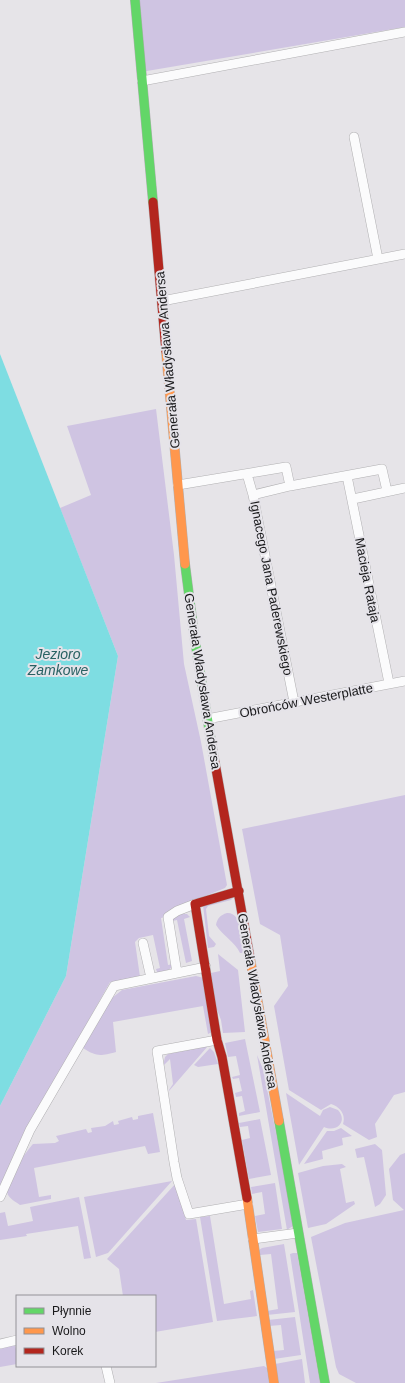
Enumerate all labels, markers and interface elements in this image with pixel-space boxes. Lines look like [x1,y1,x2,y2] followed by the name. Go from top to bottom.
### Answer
[152,270,183,449] street label: Generała Władysława Andersa
[247,499,296,677] street label: Ignacego Jana Paderewskiego
[352,536,383,624] street label: Macieja Rataja
[181,592,224,771] street label: Generała Władysława Andersa
[27,646,89,678] water label: Jezioro Zamkowe
[238,680,374,721] street label: Obrońców Westerplatte
[235,912,280,1091] street label: Generała Władysława Andersa
[16,1295,156,1367] legend
[52,1304,92,1318] text: Płynnie
[52,1324,86,1338] text: Wolno
[52,1344,84,1358] text: Korek

